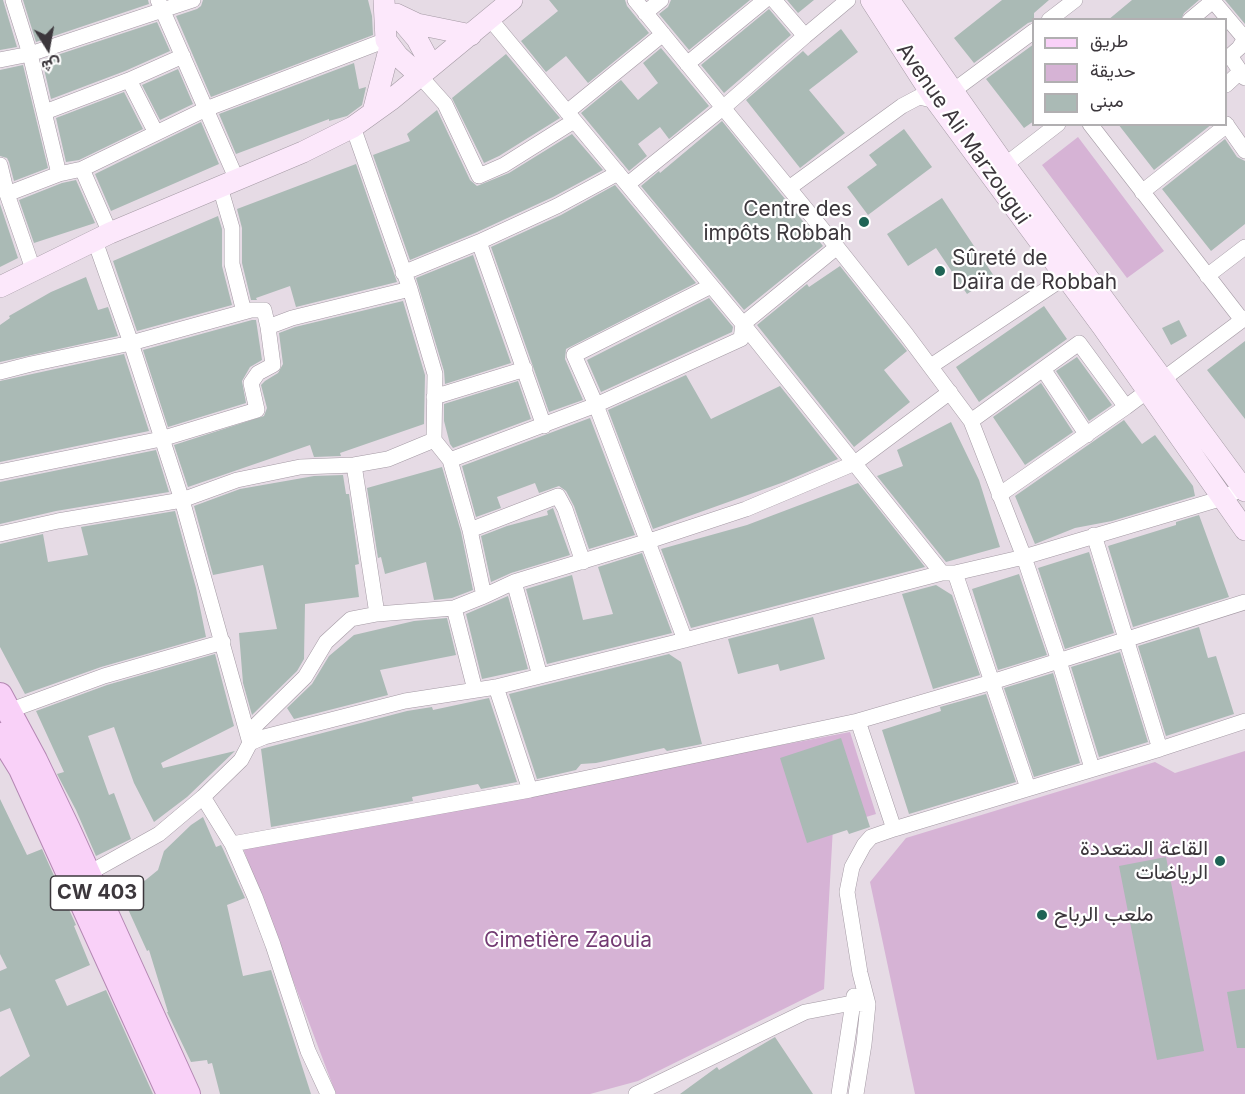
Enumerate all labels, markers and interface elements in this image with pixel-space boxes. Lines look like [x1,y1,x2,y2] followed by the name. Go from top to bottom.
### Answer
[18,18,78,78] north arrow
[1032,18,1227,126] legend
[1090,30,1128,51] text: طريق
[891,38,1035,230] street label: Avenue Ali Marzougui
[40,54,63,77] text: ش
[1090,60,1136,81] text: حديقة
[1090,90,1124,111] text: مبنى
[703,197,852,247] place label: Centre des impôts Robbah
[857,215,871,229] marker: Centre des impôts Robbah
[952,246,1117,296] place label: Sûreté de Daïra de Robbah
[933,264,947,278] marker: Sûreté de Daïra de Robbah
[1080,836,1208,886] place label: القاعة المتعددة الرياضات
[1213,854,1227,868] marker: القاعة المتعددة الرياضات
[51,876,144,910] road number: CW 403
[1054,902,1154,928] place label: ملعب الرباح
[1035,908,1049,922] marker: ملعب الرباح
[484,928,652,954] park label: Cimetière Zaouia

